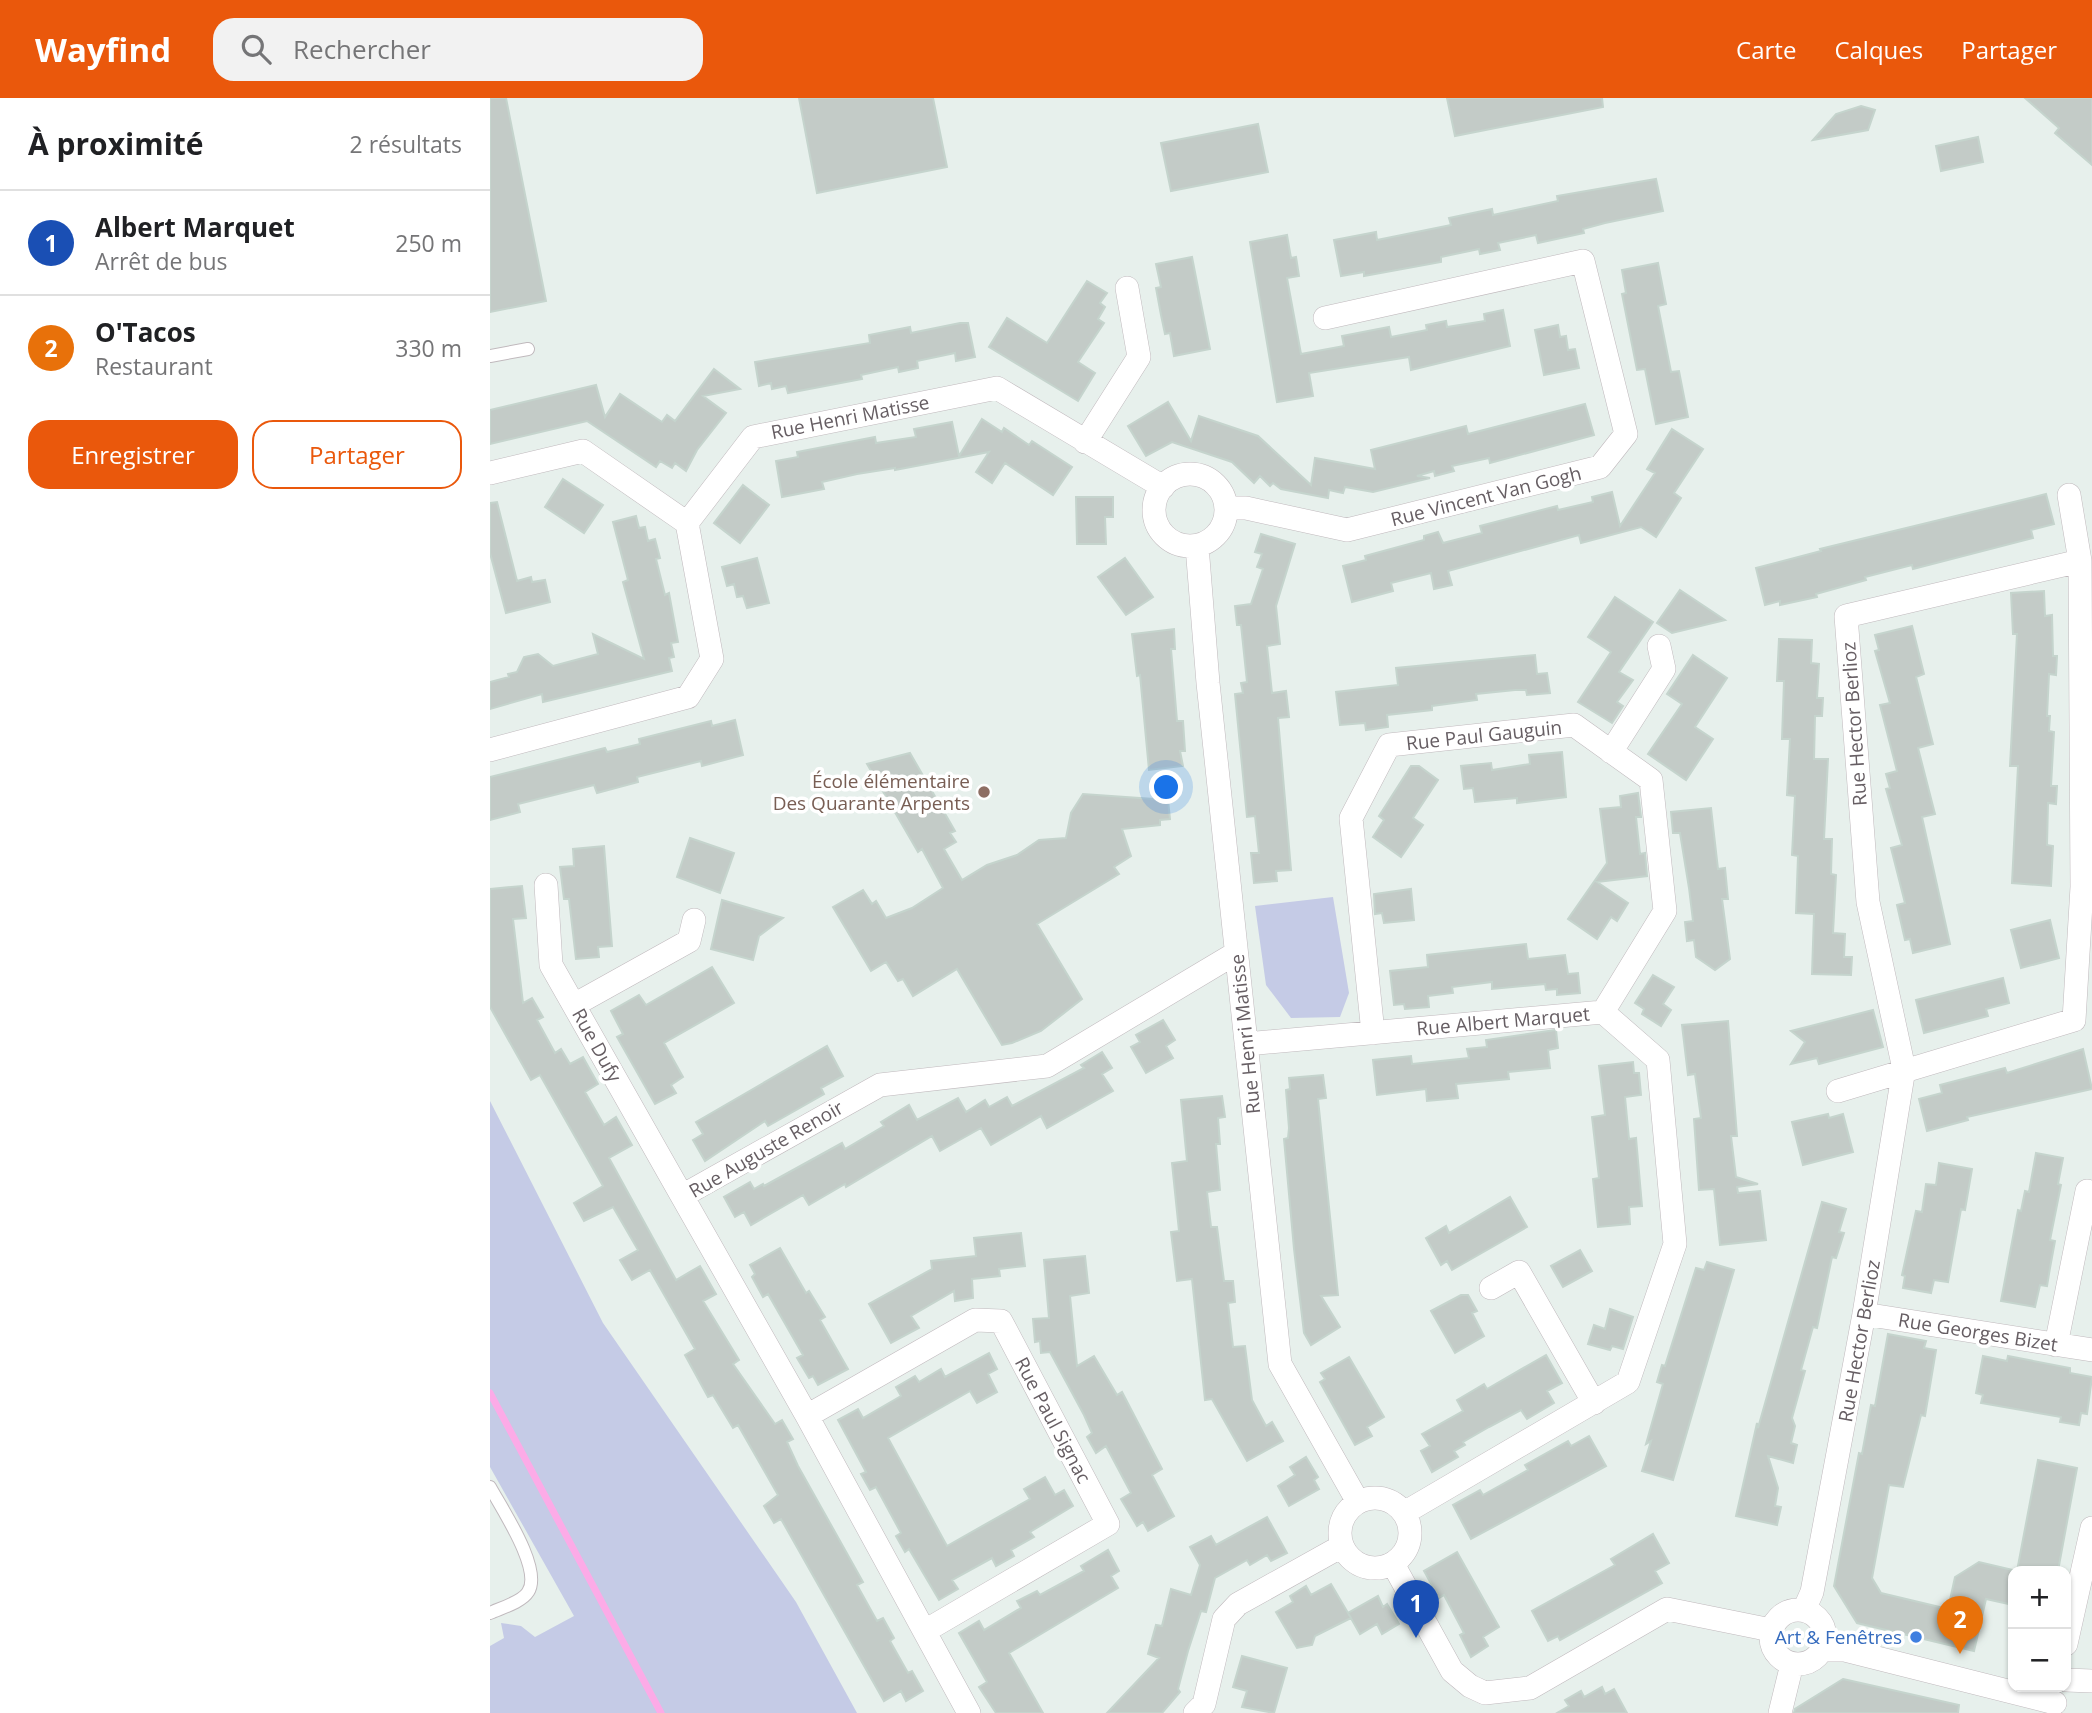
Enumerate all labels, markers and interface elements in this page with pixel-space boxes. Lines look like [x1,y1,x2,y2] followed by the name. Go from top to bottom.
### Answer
[213,18,703,81] search box
[35,27,171,72] text: Wayfind
[237,30,275,68] icon: search
[293,31,431,67] text: Rechercher
[1736,33,1796,66] text: Carte
[1834,33,1923,66] text: Calques
[1961,33,2057,66] text: Partager
[28,123,204,164] text: À proximité
[350,128,462,160] text: 2 résultats
[95,209,295,245] text: Albert Marquet
[44,227,58,259] text: 1
[395,227,462,259] text: 250 m
[95,245,228,277] text: Arrêt de bus
[95,314,196,350] text: O'Tacos
[44,332,58,364] text: 2
[395,332,462,364] text: 330 m
[95,350,213,382] text: Restaurant
[769,389,931,445] street label: Rue Henri Matisse
[28,420,238,489] button: Enregistrer
[252,420,462,489] button: Partager
[1388,460,1584,532] street label: Rue Vincent Van Gogh
[1835,641,1873,807] street label: Rue Hector Berlioz
[1405,714,1563,756] street label: Rue Paul Gauguin
[773,768,970,816] place label: École élémentaire Des Quarante Arpents
[1149,770,1183,804] your location
[976,784,992,800] marker: École élémentaire Des Quarante Arpents
[1224,953,1266,1115] street label: Rue Henri Matisse
[1415,1000,1591,1042] street label: Rue Albert Marquet
[566,1004,628,1087] street label: Rue Dufy
[684,1094,848,1204] street label: Rue Auguste Renoir
[1832,1258,1886,1424] street label: Rue Hector Berlioz
[1896,1307,2060,1357] street label: Rue Georges Bizet
[1009,1352,1097,1488] street label: Rue Paul Signac
[2008,1566,2071,1692] map controls
[2008,1566,2071,1629] button: +
[1393,1580,1439,1638] pin: 1
[1937,1596,1983,1654] pin: 2
[1775,1624,1902,1650] place label: Art & Fenêtres
[1908,1629,1924,1645] marker: Art & Fenêtres
[2008,1629,2071,1692] button: −

